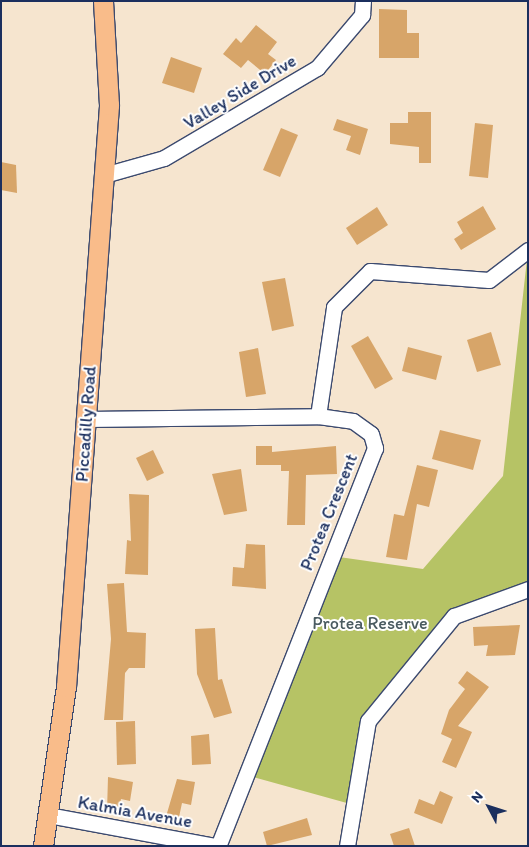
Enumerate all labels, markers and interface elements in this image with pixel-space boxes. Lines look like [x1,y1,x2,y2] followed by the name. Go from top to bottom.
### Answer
[179,50,301,134] street label: Valley Side Drive
[71,365,101,483] street label: Piccadilly Road
[296,450,362,574] street label: Protea Crescent
[312,612,428,634] park label: Protea Reserve
[464,782,514,832] north arrow
[468,788,487,806] text: N
[77,791,193,833] street label: Kalmia Avenue

